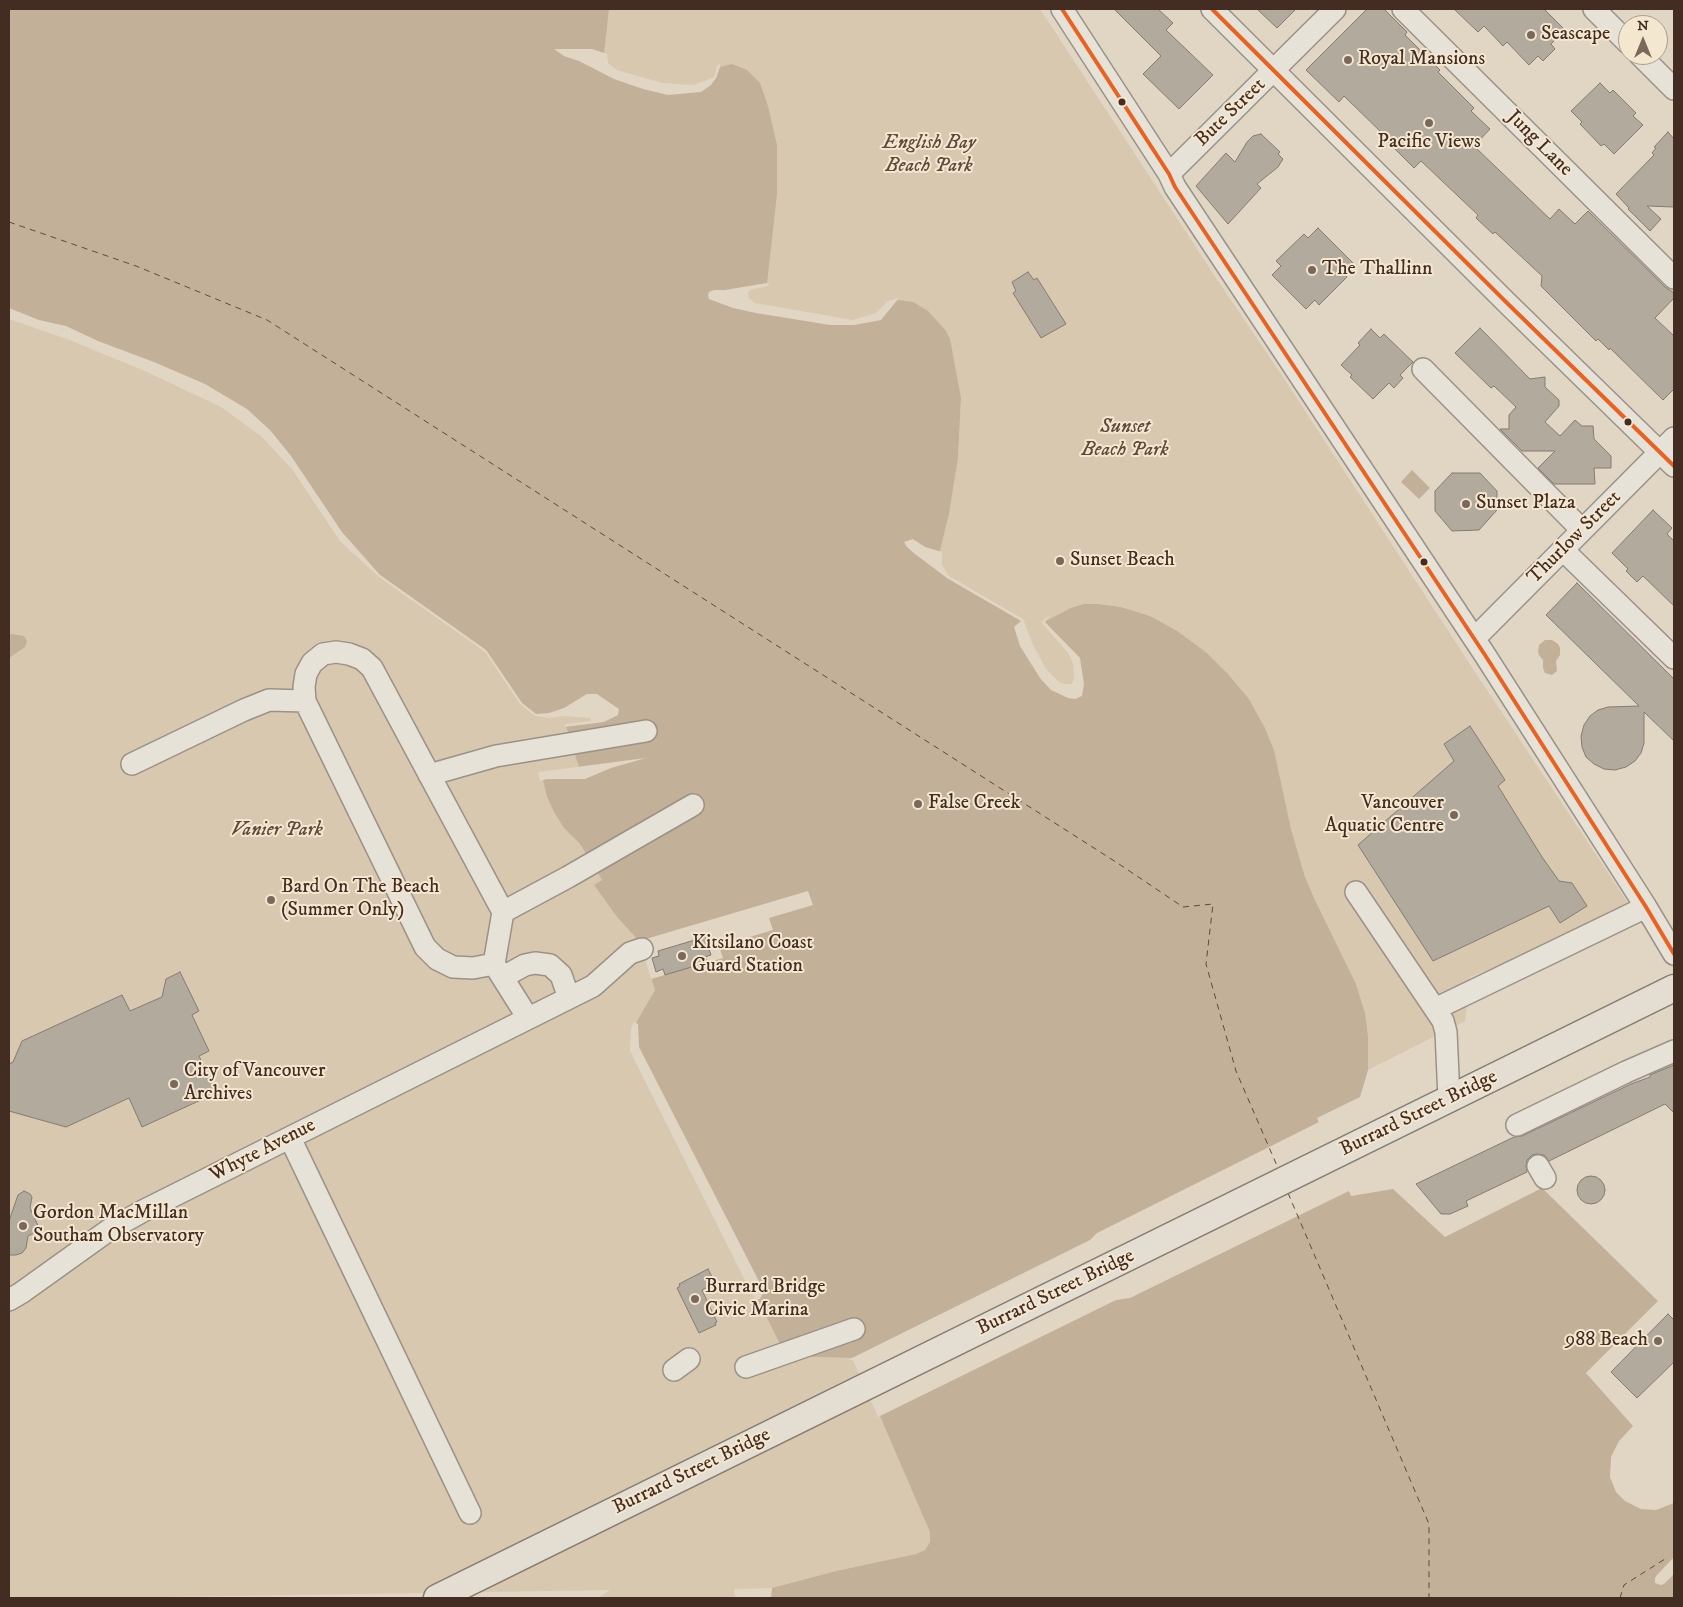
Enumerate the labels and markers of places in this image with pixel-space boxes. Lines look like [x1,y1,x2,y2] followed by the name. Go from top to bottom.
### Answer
[1541,23,1610,47] place label: Seascape
[1525,29,1537,41] marker: Seascape
[1358,48,1485,72] place label: Royal Mansions
[1342,54,1354,66] marker: Royal Mansions
[1117,97,1127,107] unlabelled marker
[1423,117,1435,129] marker: Pacific Views
[1377,131,1481,155] place label: Pacific Views
[1322,258,1432,282] place label: The Thallinn
[1306,264,1318,276] marker: The Thallinn
[1623,417,1633,427] unlabelled marker
[1476,492,1575,516] place label: Sunset Plaza
[1460,498,1472,510] marker: Sunset Plaza
[1070,549,1175,573] place label: Sunset Beach
[1054,555,1066,567] marker: Sunset Beach
[1419,557,1429,567] unlabelled marker
[928,792,1021,816] place label: False Creek
[1325,792,1444,839] place label: Vancouver Aquatic Centre
[912,798,924,810] marker: False Creek
[1448,809,1460,821] marker: Vancouver Aquatic Centre
[281,876,439,923] place label: Bard On The Beach (Summer Only)
[265,894,277,906] marker: Bard On The Beach (Summer Only)
[692,932,813,979] place label: Kitsilano Coast Guard Station
[676,950,688,962] marker: Kitsilano Coast Guard Station
[184,1060,326,1107] place label: City of Vancouver Archives
[168,1078,180,1090] marker: City of Vancouver Archives
[33,1202,204,1249] place label: Gordon MacMillan Southam Observatory
[17,1220,29,1232] marker: Gordon MacMillan Southam Observatory
[705,1276,825,1323] place label: Burrard Bridge Civic Marina
[689,1293,701,1305] marker: Burrard Bridge Civic Marina
[1565,1329,1648,1353] place label: 988 Beach
[1652,1335,1664,1347] marker: 988 Beach

